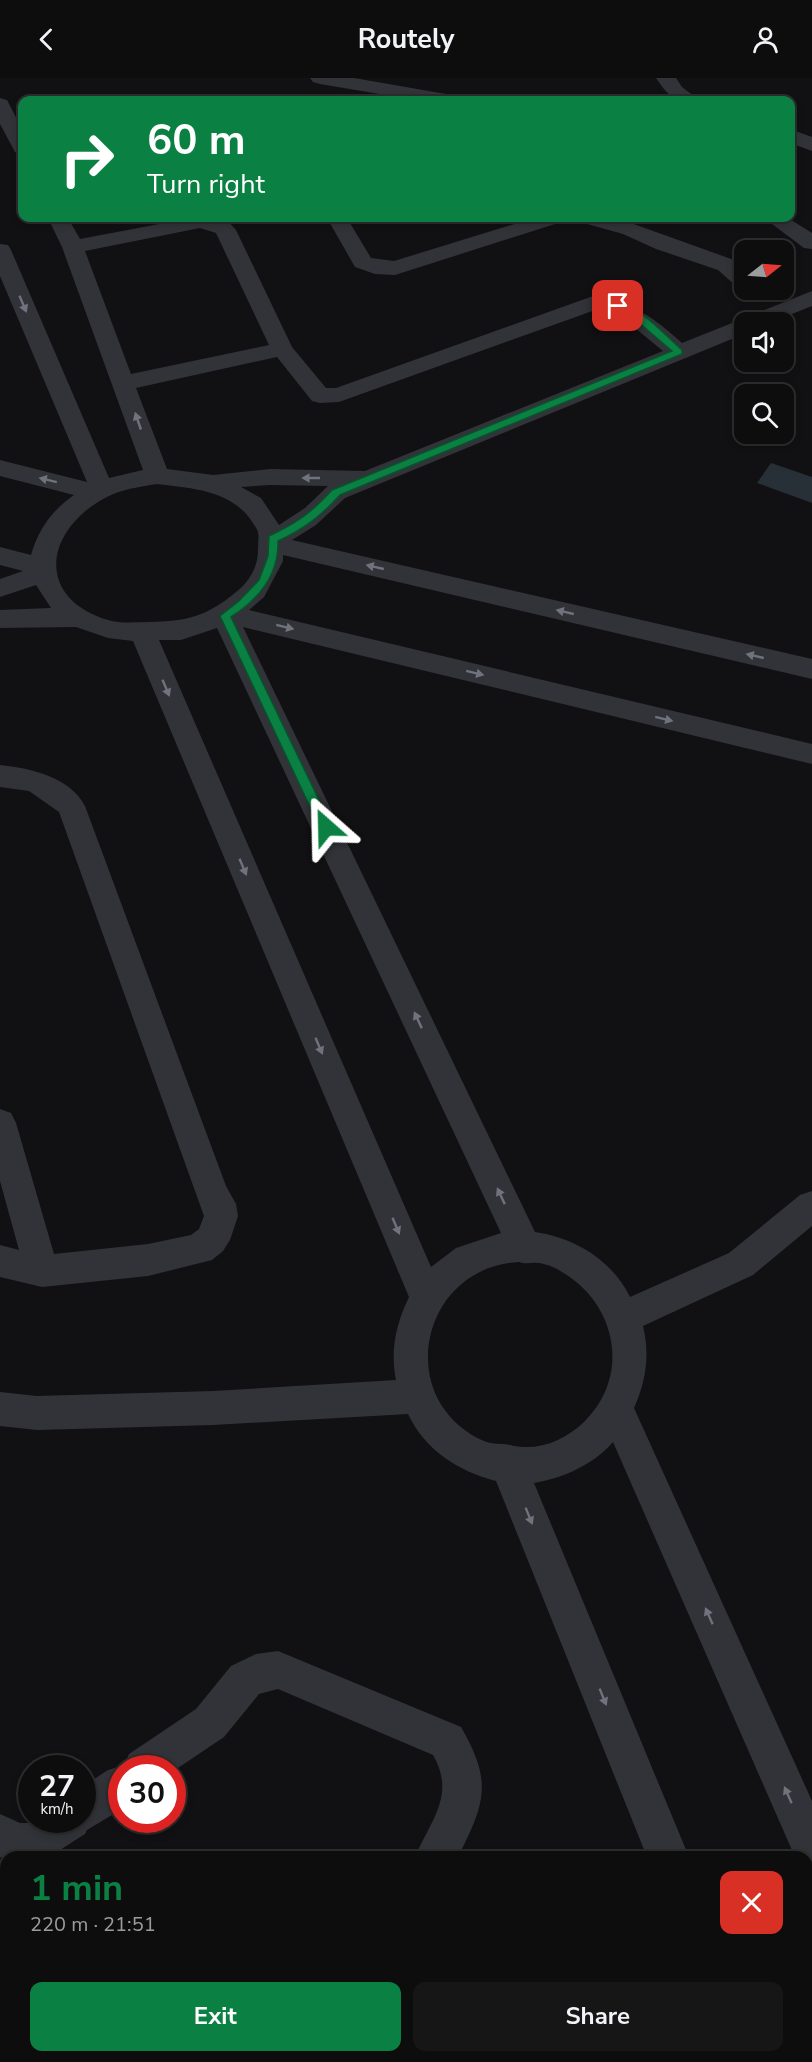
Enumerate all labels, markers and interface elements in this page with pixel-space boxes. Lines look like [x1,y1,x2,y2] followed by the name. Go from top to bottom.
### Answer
[358,21,454,58] text: Routely
[30,23,63,56] icon: back
[749,23,782,56] icon: person
[147,112,246,169] text: 60 m
[48,120,126,198] icon: right
[147,166,265,203] text: Turn right
[734,240,794,300] north arrow
[734,240,794,444] map controls
[592,280,643,331] pin
[601,289,634,322] icon: arrive
[18,295,28,313] one-way arrow
[734,312,794,372] button: sound
[734,384,794,444] button: search
[133,412,143,430] one-way arrow
[39,474,57,484] one-way arrow
[301,474,320,483] one-way arrow
[366,562,384,572] one-way arrow
[556,606,574,616] one-way arrow
[276,623,294,633] one-way arrow
[745,651,764,660] one-way arrow
[466,669,485,678] one-way arrow
[161,679,171,697] one-way arrow
[655,714,674,724] one-way arrow
[294,795,358,859] position arrow
[239,858,248,876] one-way arrow
[413,1012,422,1029] one-way arrow
[315,1038,324,1055] one-way arrow
[497,1188,506,1205] one-way arrow
[391,1217,401,1235] one-way arrow
[524,1508,534,1526] one-way arrow
[704,1607,714,1625] one-way arrow
[599,1688,608,1706] one-way arrow
[108,1755,186,1833] speed limit sign: 30
[39,1766,75,1807] text: 27
[784,1786,793,1803] one-way arrow
[40,1799,74,1819] text: km/h
[30,1864,123,1913] text: 1 min
[720,1871,783,1934] button: close
[30,1911,156,1938] text: 220 m · 21:51
[30,1982,401,2051] button: Exit
[413,1982,783,2051] button: Share

